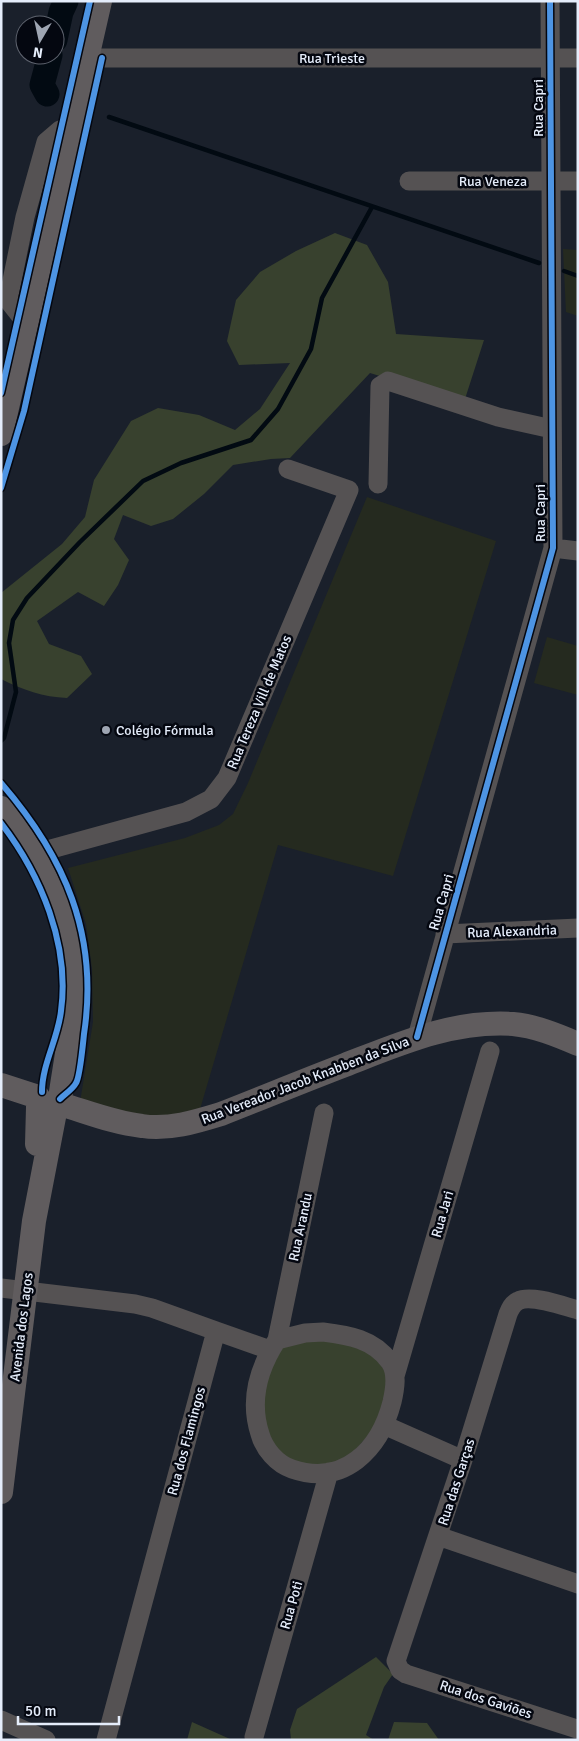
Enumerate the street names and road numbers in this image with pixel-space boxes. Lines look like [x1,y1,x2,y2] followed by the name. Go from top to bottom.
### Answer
[299,50,365,67] street label: Rua Trieste
[530,79,547,137] street label: Rua Capri
[459,173,527,190] street label: Rua Veneza
[532,484,549,542] street label: Rua Capri
[224,633,295,772] street label: Rua Tereza Vill de Matos
[425,872,458,932] street label: Rua Capri
[467,921,557,942] street label: Rua Alexandria
[199,1033,412,1128] street label: Rua Vereador Jacob Knabben da Silva
[428,1189,457,1240] street label: Rua Jari
[285,1191,316,1263] street label: Rua Arandu
[6,1272,37,1382] street label: Avenida dos Lagos
[164,1385,209,1497] street label: Rua dos Flamingos
[434,1436,479,1528] street label: Rua das Garças
[276,1579,306,1631] street label: Rua Poti
[438,1677,534,1722] street label: Rua dos Gaviões

